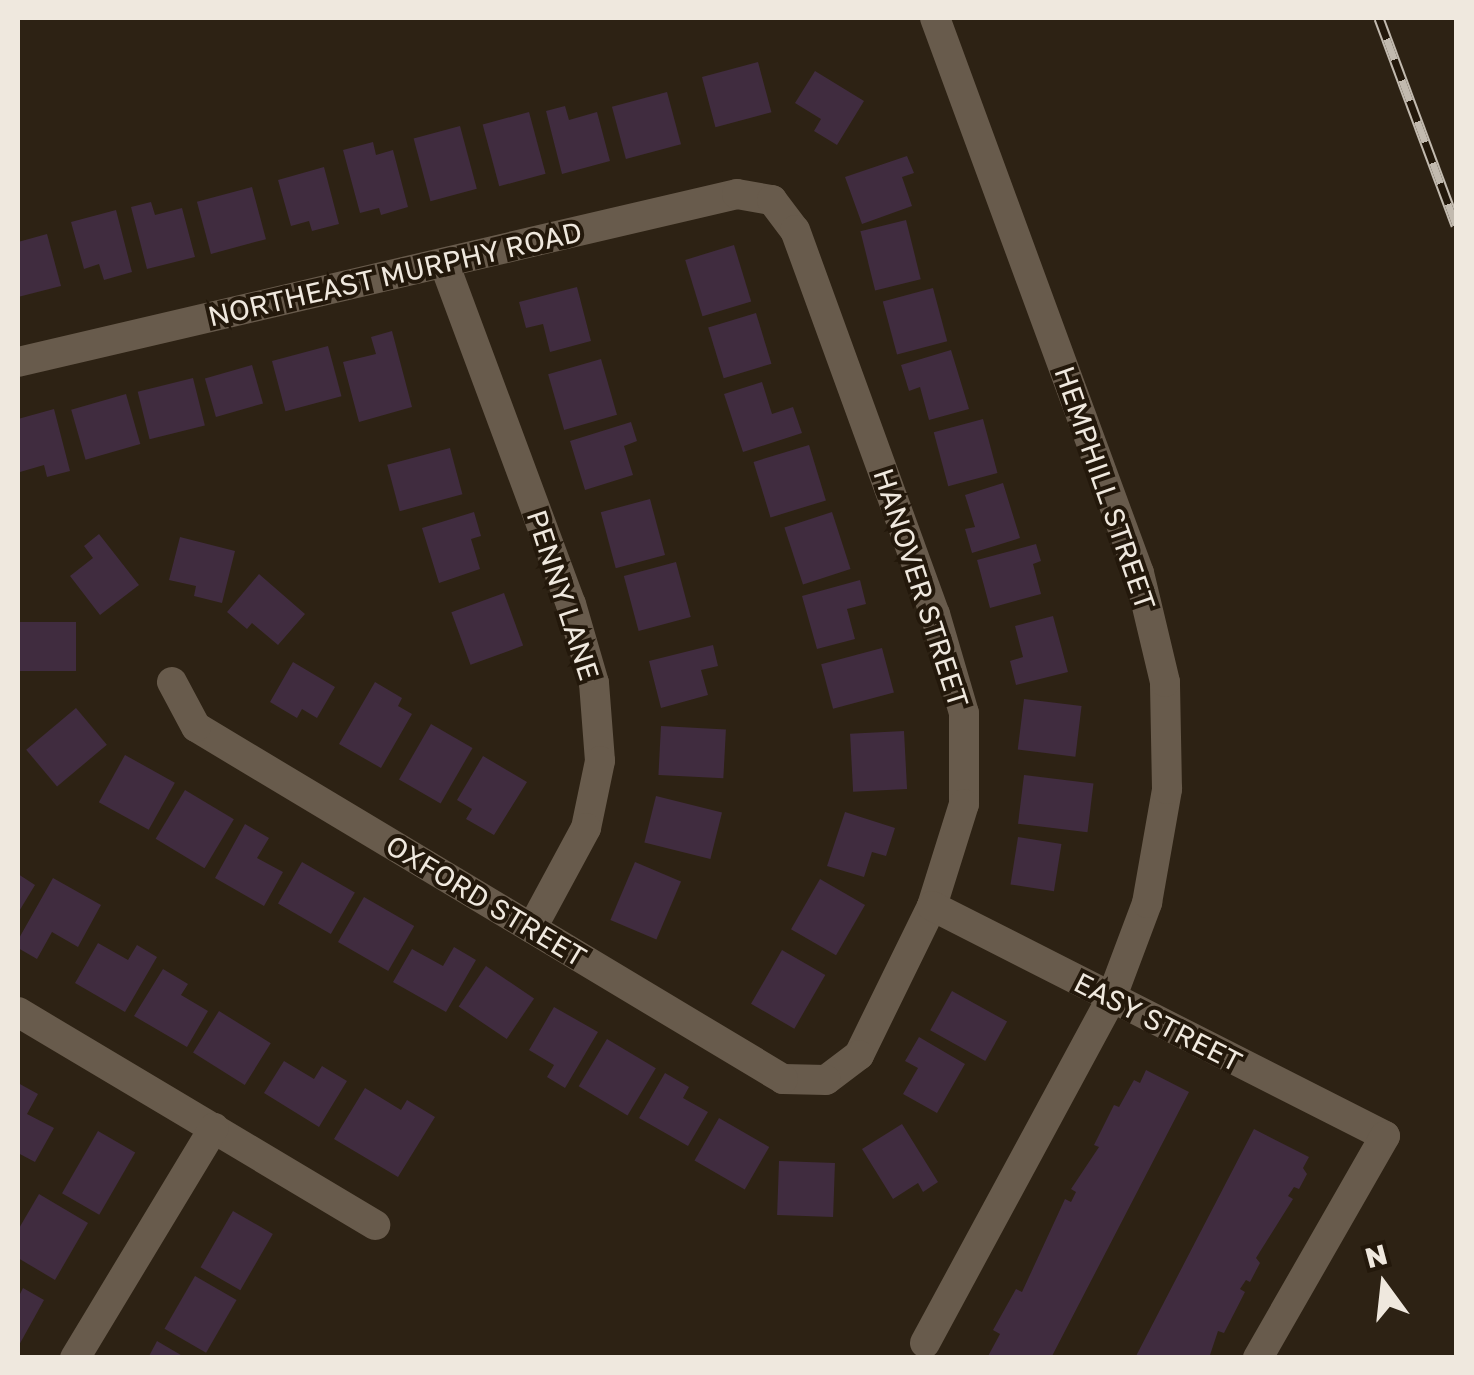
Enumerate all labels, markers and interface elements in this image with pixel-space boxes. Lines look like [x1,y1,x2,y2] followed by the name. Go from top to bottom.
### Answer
[205,215,585,333] street label: NORTHEAST MURPHY ROAD
[1048,362,1162,614] street label: HEMPHILL STREET
[867,464,975,712] street label: HANOVER STREET
[520,506,606,684] street label: PENNY LANE
[380,828,592,974] street label: OXFORD STREET
[1069,965,1247,1079] street label: EASY STREET
[1334,1235,1434,1335] north arrow
[1362,1237,1391,1274] text: N

